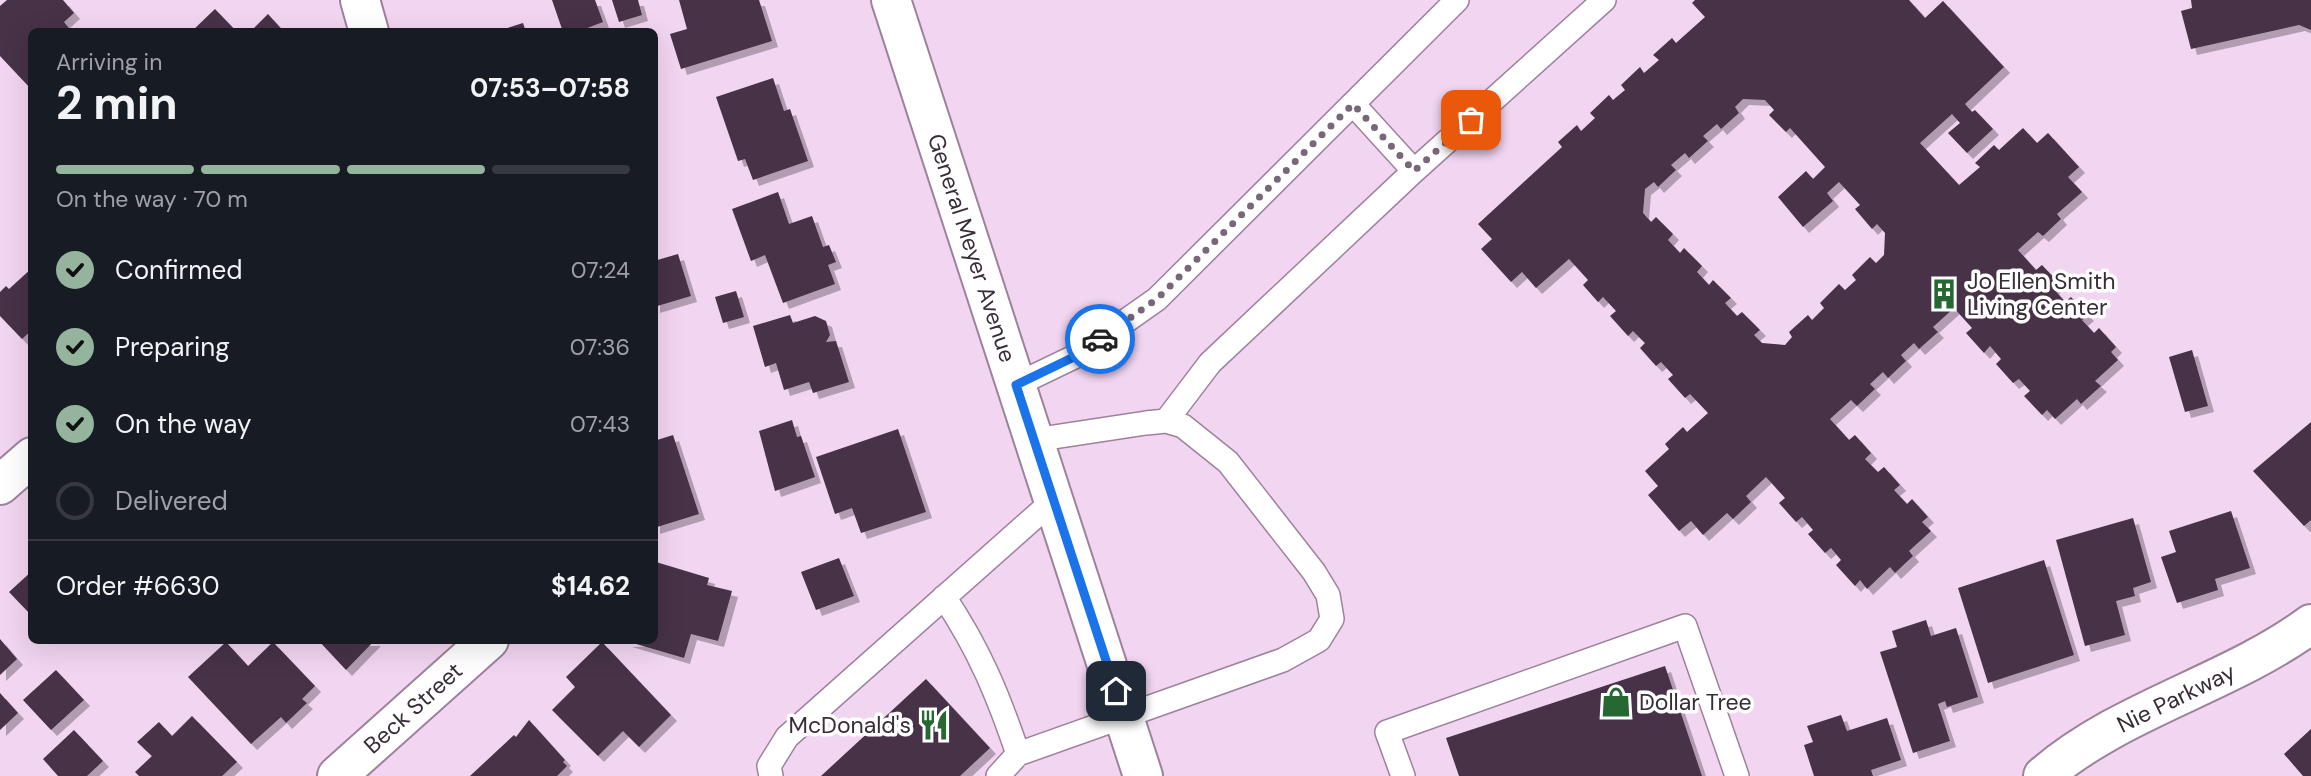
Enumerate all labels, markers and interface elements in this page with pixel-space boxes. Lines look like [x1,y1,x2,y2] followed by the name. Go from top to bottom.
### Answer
[56,47,162,77] text: Arriving in
[470,71,630,105] text: 07:53–07:58
[56,73,178,133] text: 2 min
[1441,90,1501,150] pin
[1452,101,1490,139] icon: bag
[921,130,1023,366] street label: General Meyer Avenue
[56,184,248,214] text: On the way · 70 m
[56,251,94,289] icon: check
[115,253,242,287] text: Confirmed
[571,255,630,285] text: 07:24
[1967,266,2116,322] place label: Jo Ellen Smith Living Center
[1927,277,1961,311] building icon: Jo Ellen Smith Living Center
[1065,304,1135,374] courier
[1081,320,1119,358] icon: car
[56,328,94,366] icon: check
[115,330,230,364] text: Preparing
[570,332,630,362] text: 07:36
[56,405,94,443] icon: check
[115,407,251,441] text: On the way
[570,409,630,439] text: 07:43
[115,484,228,518] text: Delivered
[56,569,220,603] text: Order #6630
[551,569,630,603] text: $14.62
[357,656,469,760] street label: Beck Street
[2112,656,2240,740] street label: Nie Parkway
[1086,661,1146,721] pin
[1097,672,1135,710] icon: home
[1599,685,1633,719] shop icon: Dollar Tree
[1639,687,1752,717] place label: Dollar Tree
[917,708,951,742] restaurant icon: McDonald's
[789,710,911,740] place label: McDonald's

